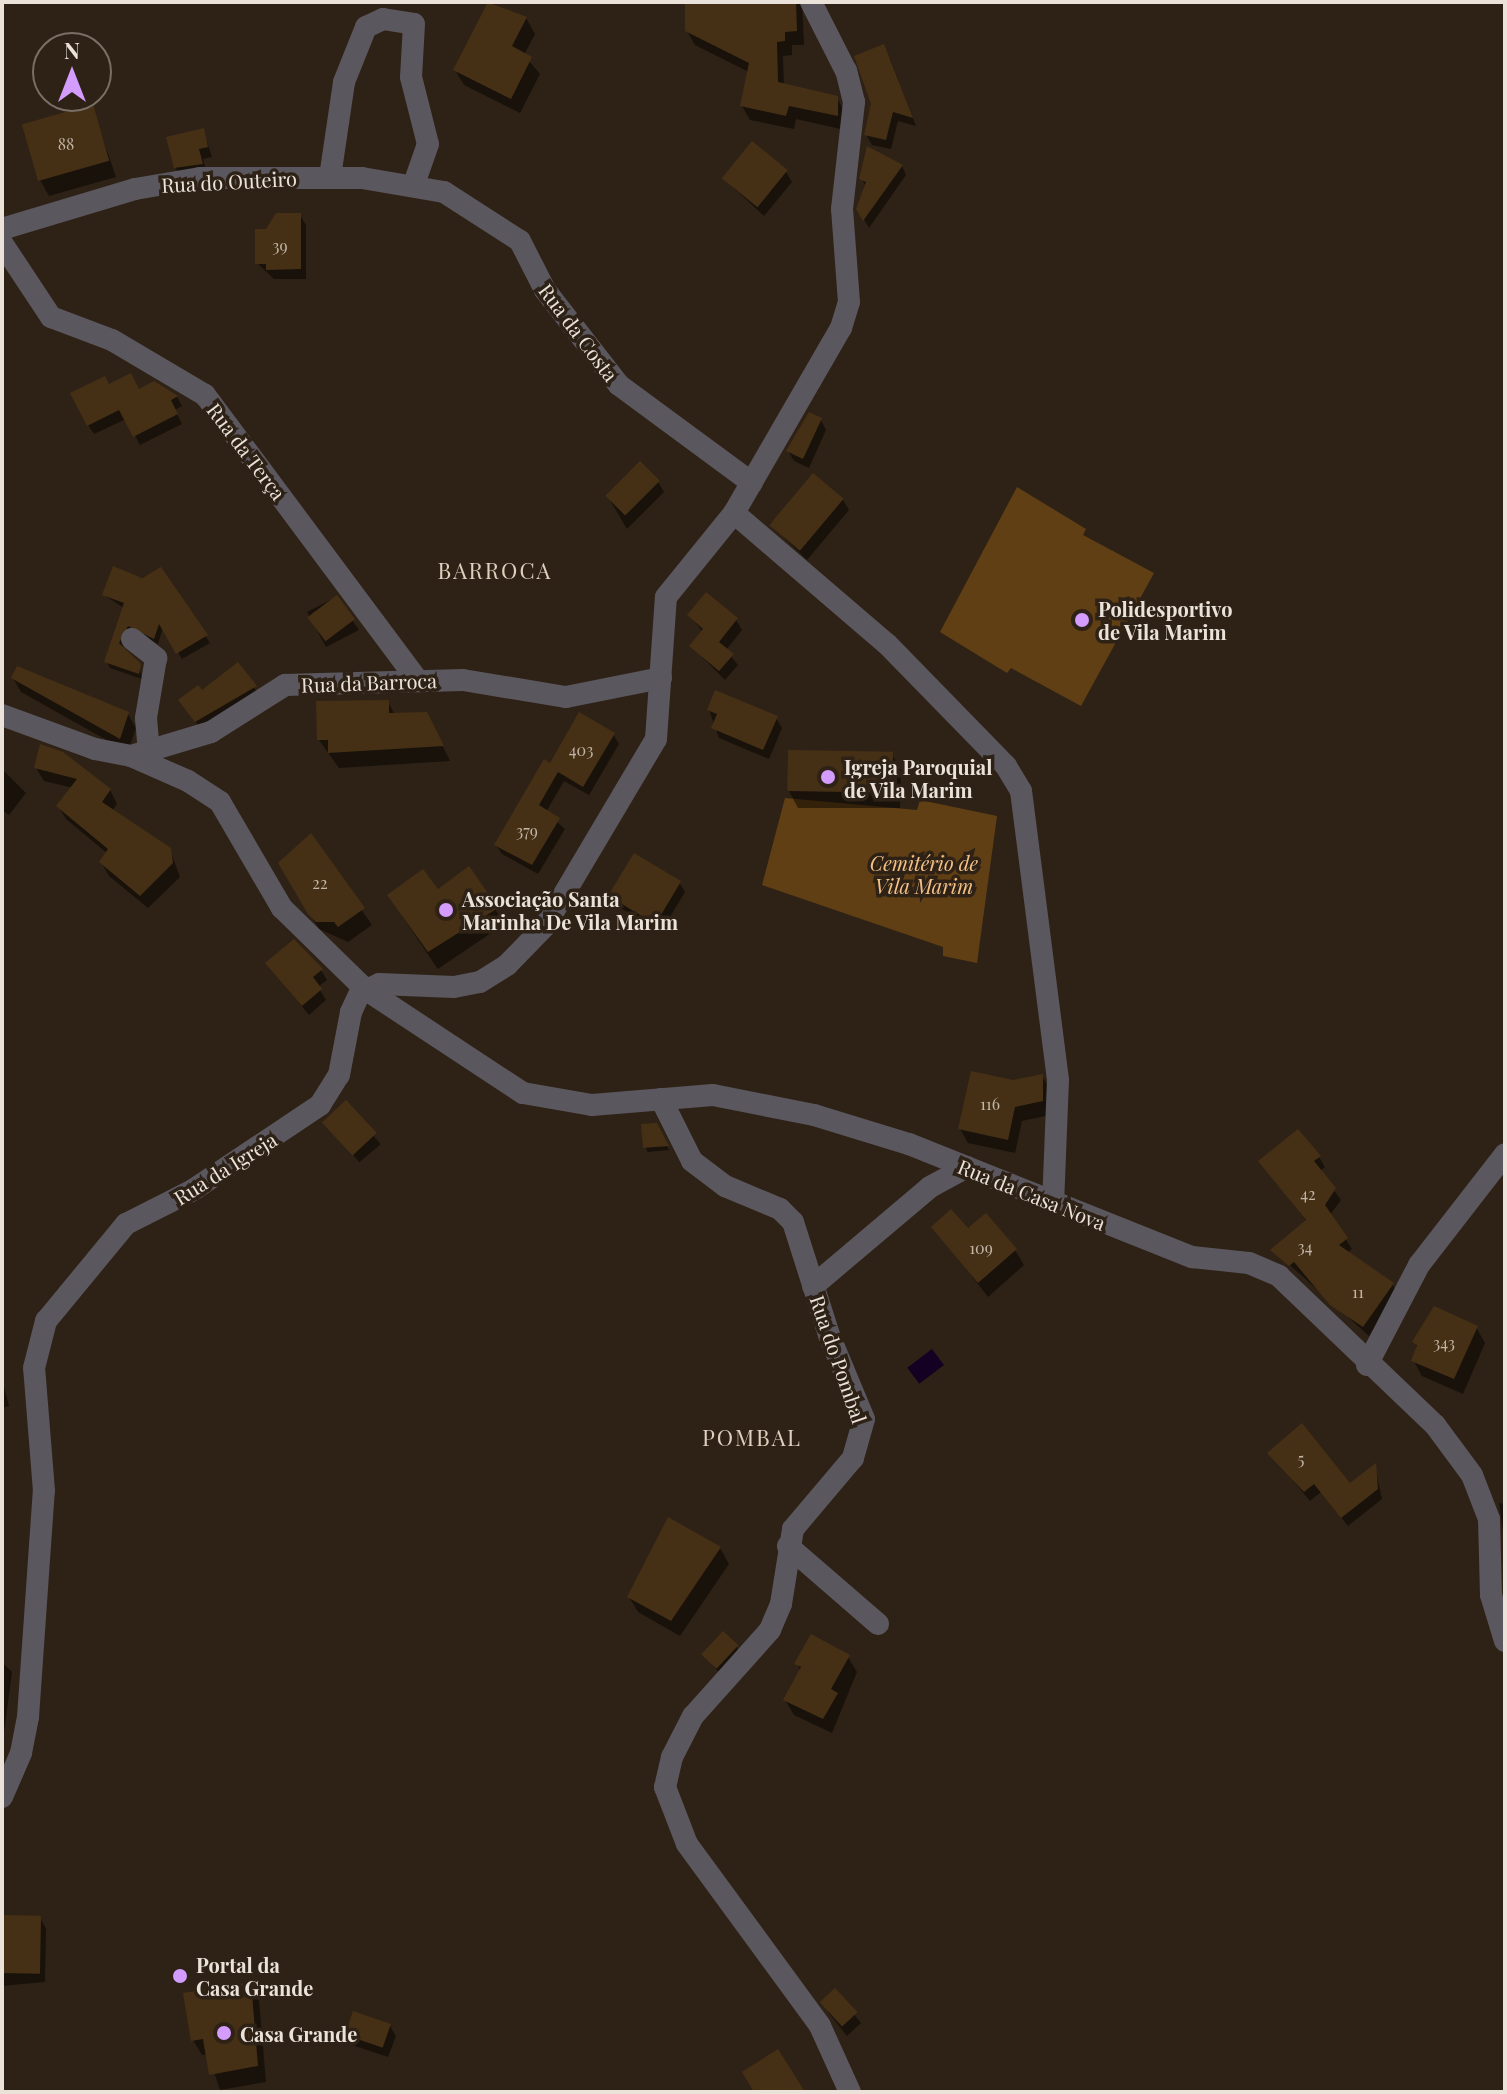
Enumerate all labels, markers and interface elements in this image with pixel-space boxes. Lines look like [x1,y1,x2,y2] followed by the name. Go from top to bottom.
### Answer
[32,32,112,112] north arrow
[64,35,80,65] text: N
[58,134,74,154] house number: 88
[160,165,298,197] street label: Rua do Outeiro
[272,236,288,256] house number: 39
[534,278,624,386] street label: Rua da Costa
[203,397,291,505] street label: Rua da Terça
[438,558,552,584] district label: BARROCA
[1098,596,1232,643] place label: Polidesportivo de Vila Marim
[1073,611,1091,629] marker: Polidesportivo de Vila Marim
[300,668,438,696] street label: Rua da Barroca
[569,740,593,760] house number: 403
[844,754,993,801] place label: Igreja Paroquial de Vila Marim
[819,768,837,786] marker: Igreja Paroquial de Vila Marim
[516,821,538,841] house number: 379
[870,851,978,898] park label: Cemitério de Vila Marim
[312,873,328,893] house number: 22
[462,886,679,933] place label: Associação Santa Marinha De Vila Marim
[437,901,455,919] marker: Associação Santa Marinha De Vila Marim
[980,1094,1000,1114] house number: 116
[169,1127,281,1209] street label: Rua da Igreja
[954,1153,1110,1235] street label: Rua da Casa Nova
[1300,1184,1316,1204] house number: 42
[1297,1237,1313,1257] house number: 34
[969,1238,993,1258] house number: 109
[1352,1282,1364,1302] house number: 11
[806,1292,872,1426] street label: Rua do Pombal
[1433,1333,1455,1353] house number: 343
[702,1425,802,1451] district label: POMBAL
[1298,1449,1304,1469] house number: 5
[196,1952,313,1999] place label: Portal da Casa Grande
[171,1967,189,1985] marker: Portal da Casa Grande
[240,2021,357,2045] place label: Casa Grande
[215,2024,233,2042] marker: Casa Grande

